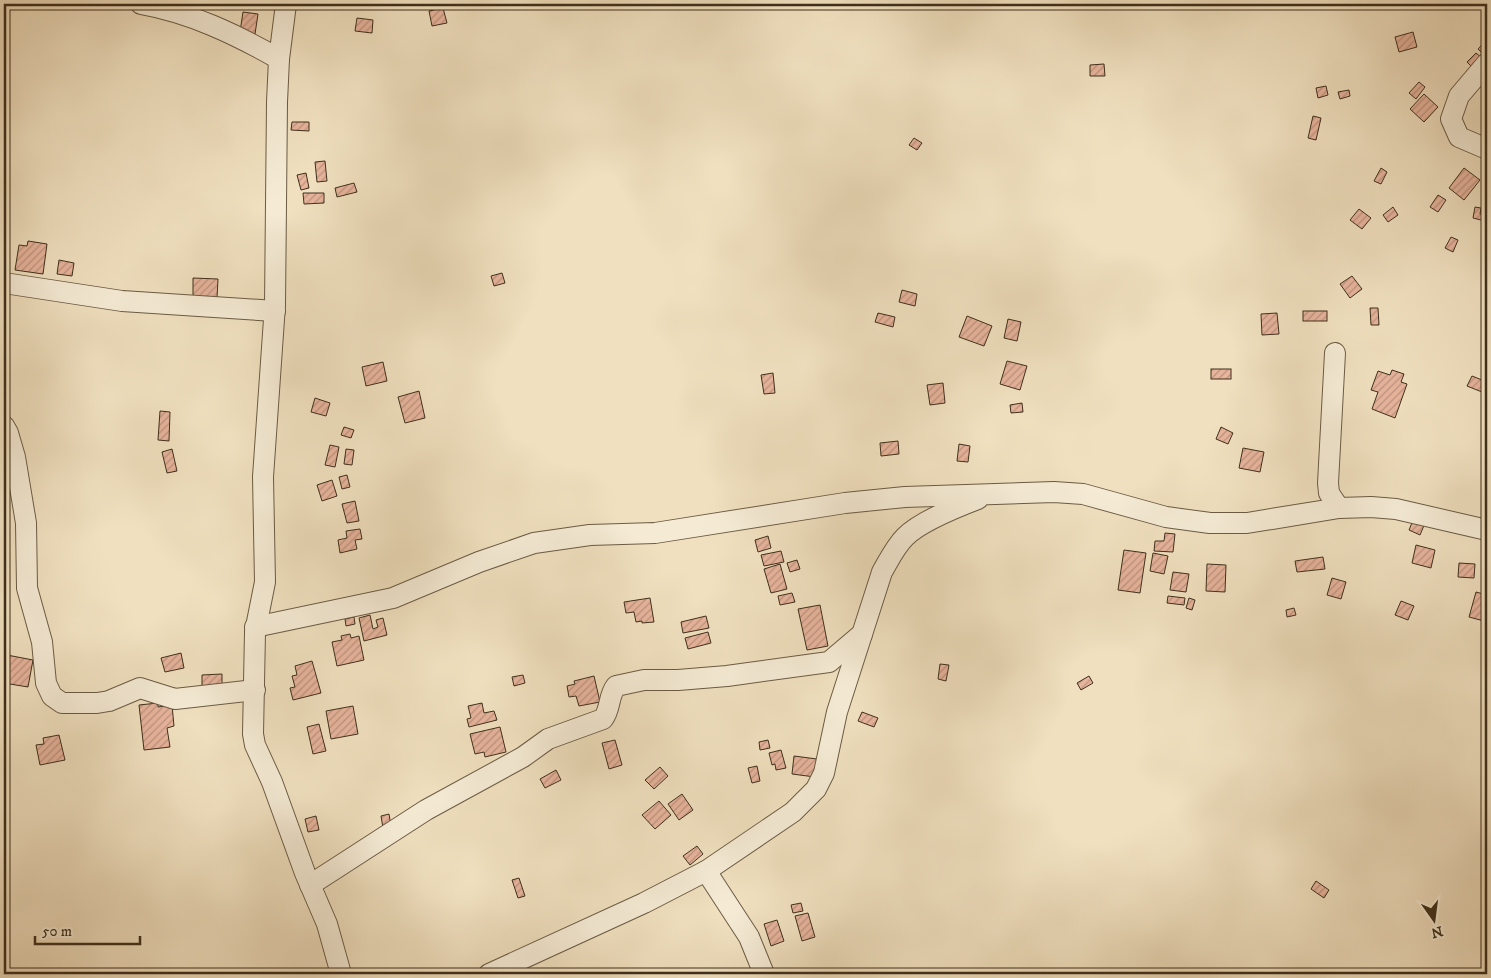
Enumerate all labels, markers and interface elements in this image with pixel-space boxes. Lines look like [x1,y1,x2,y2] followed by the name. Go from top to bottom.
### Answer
[1408,896,1458,946] north arrow
[35,913,140,945] scale bar
[42,922,72,941] text: 50 m
[1429,922,1445,942] text: N

